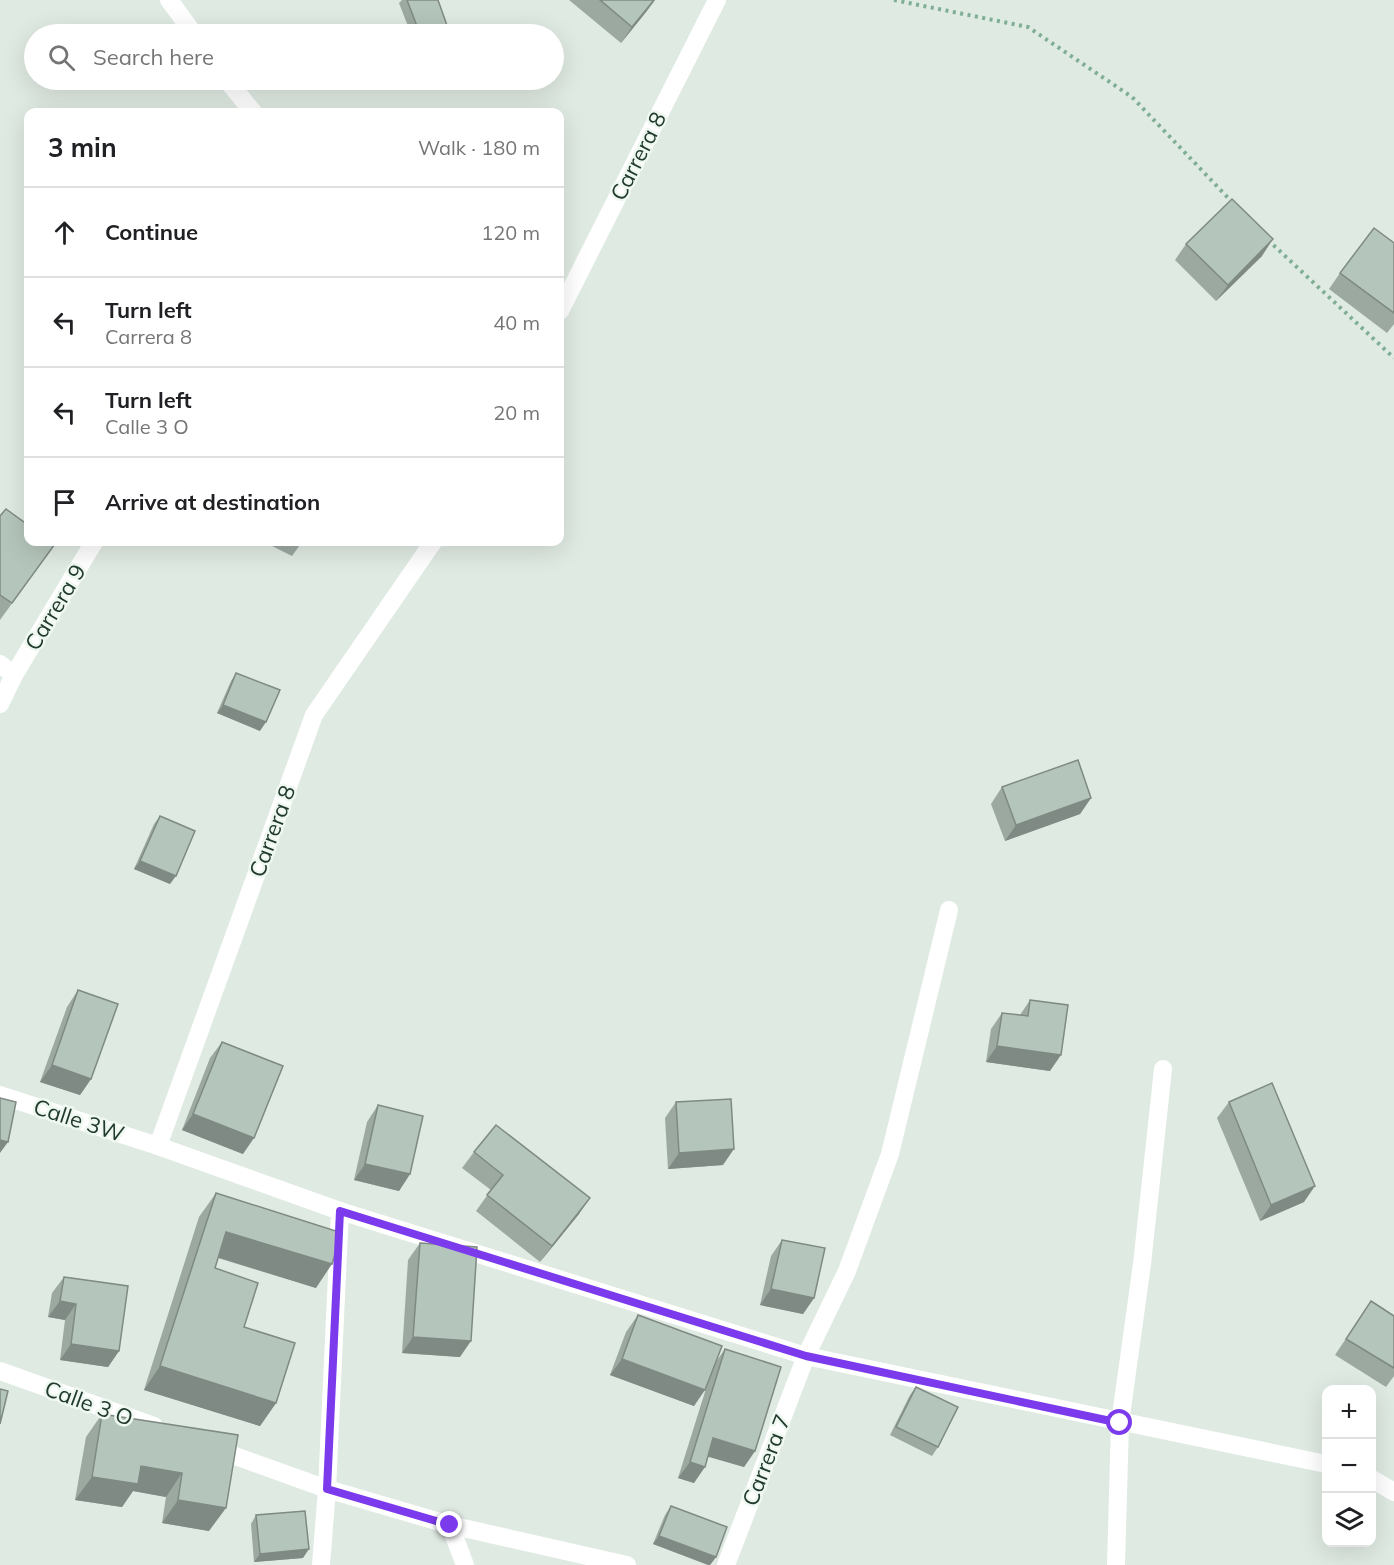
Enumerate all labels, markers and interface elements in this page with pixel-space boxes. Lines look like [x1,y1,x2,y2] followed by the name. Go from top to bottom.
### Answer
[24,24,564,90] search box
[45,41,78,74] icon: search
[93,43,214,71] text: Search here
[604,107,672,205] street label: Carrera 8
[48,131,117,164] text: 3 min
[418,135,540,160] text: Walk · 180 m
[48,216,81,249] icon: ahead
[105,218,198,246] text: Continue
[481,220,540,245] text: 120 m
[105,296,192,324] text: Turn left
[48,306,81,339] icon: left
[493,310,540,335] text: 40 m
[105,324,192,349] text: Carrera 8
[105,386,192,414] text: Turn left
[48,396,81,429] icon: left
[493,400,540,425] text: 20 m
[105,414,189,439] text: Calle 3 O
[48,486,81,519] icon: arrive
[105,488,320,516] text: Arrive at destination
[18,559,92,655] street label: Carrera 9
[242,781,302,881] street label: Carrera 8
[30,1092,128,1148] street label: Calle 3W
[41,1374,137,1432] street label: Calle 3 O
[1322,1385,1376,1547] map controls
[1322,1385,1376,1439] button: +
[1106,1409,1132,1435] route start
[736,1410,796,1510] street label: Carrera 7
[1322,1439,1376,1493] button: −
[1322,1493,1376,1547] button: layers
[436,1511,462,1537] route end

